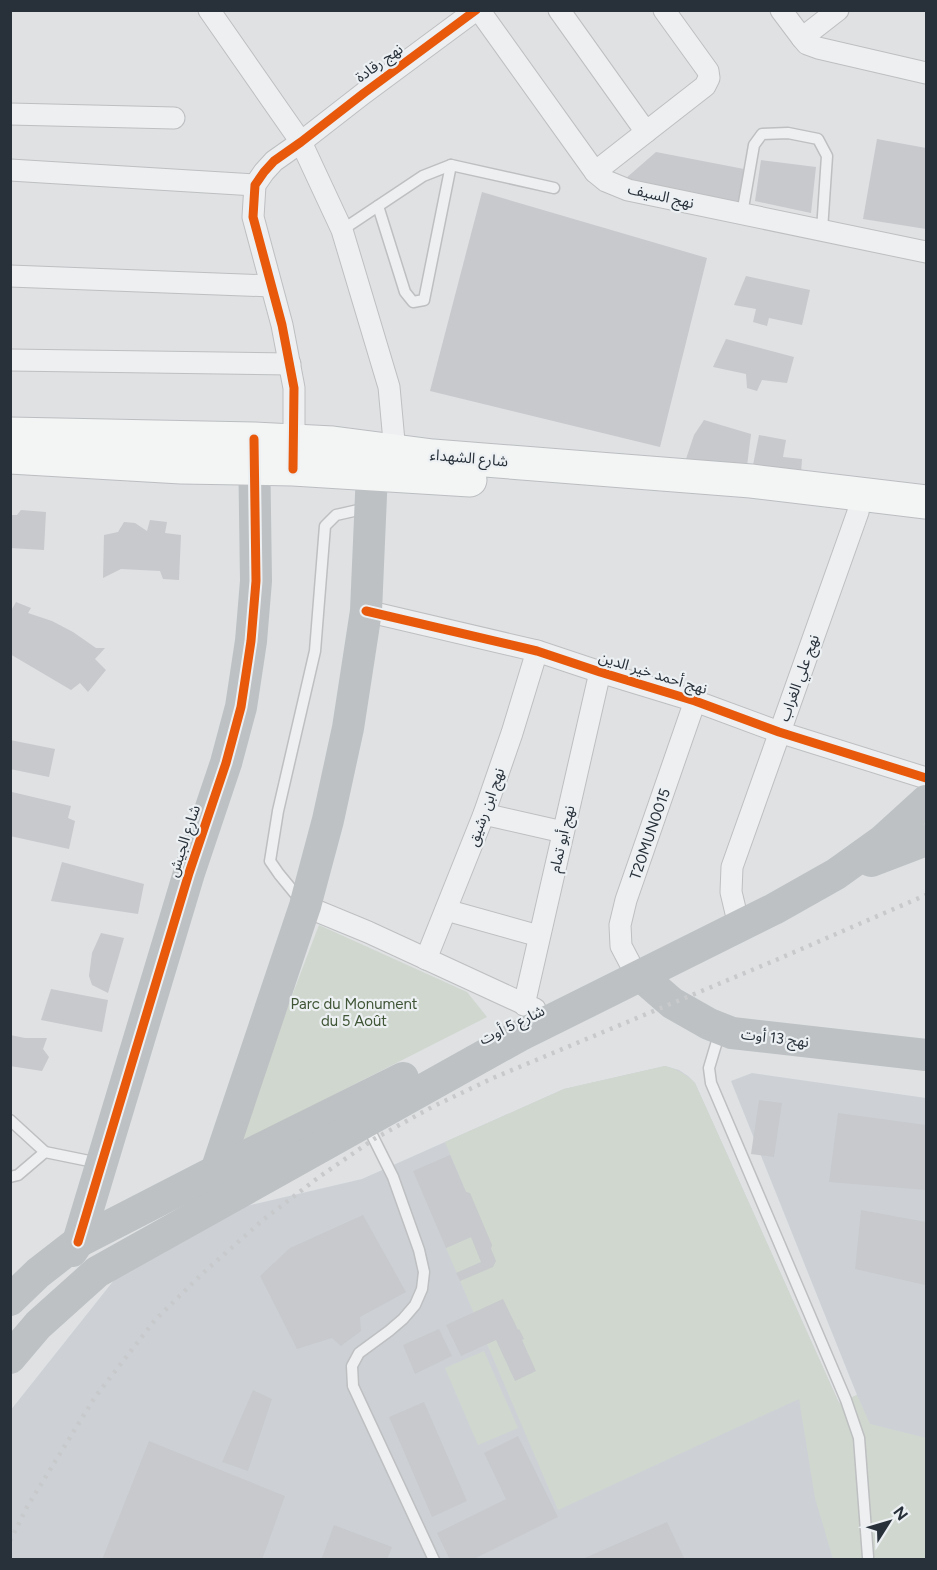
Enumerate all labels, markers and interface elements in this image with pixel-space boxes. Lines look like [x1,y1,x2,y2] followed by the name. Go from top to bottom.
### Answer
[352,40,408,89] street label: نهج رقادة
[625,180,696,215] street label: نهج السيف
[429,446,509,473] street label: شارع الشهداء
[775,632,826,725] street label: نهج علي الغراب
[596,648,710,701] street label: نهج أحمد خير الدين
[464,765,511,850] street label: نهج ابن رشيق
[626,786,674,882] street label: T20MUN0015
[164,803,207,880] street label: شارع الجيش
[546,804,581,875] street label: نهج أبو تمام
[290,995,418,1030] park label: Parc du Monument du 5 Août
[476,1001,549,1051] street label: شارع 5 أوت
[740,1025,810,1054] street label: نهج 13 أوت
[859,1492,919,1552] north arrow
[889,1503,912,1524] text: N

